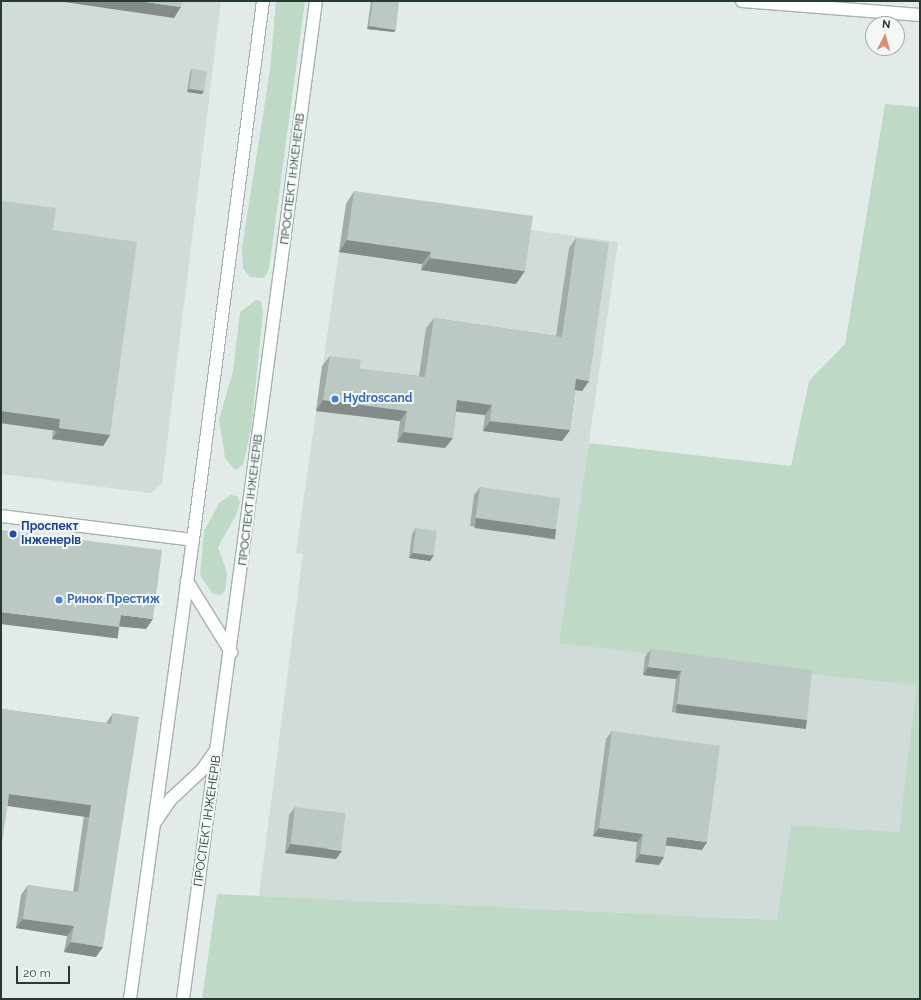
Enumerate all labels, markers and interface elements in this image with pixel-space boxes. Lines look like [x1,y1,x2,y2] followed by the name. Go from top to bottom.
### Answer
[865,16,905,56] north arrow
[881,18,891,31] text: N
[278,112,308,246] street label: ПРОСПЕКТ ІНЖЕНЕРІВ
[343,392,412,406] place label: Hydroscand
[330,394,340,404] marker: Hydroscand
[236,433,266,567] street label: ПРОСПЕКТ ІНЖЕНЕРІВ
[21,520,81,548] place label: Проспект Інженерів
[8,529,18,539] marker: Проспект Інженерів
[67,593,160,607] place label: Ринок Престиж
[54,595,64,605] marker: Ринок Престиж
[192,754,224,888] street label: ПРОСПЕКТ ІНЖЕНЕРІВ
[18,958,72,984] scale bar
[23,966,51,980] text: 20 m

